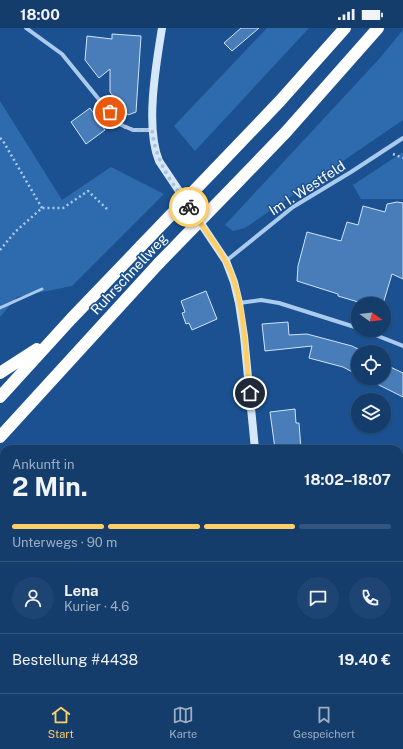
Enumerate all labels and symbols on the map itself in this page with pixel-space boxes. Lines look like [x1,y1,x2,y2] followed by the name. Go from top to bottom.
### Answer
[93,95,127,129] pin
[266,157,348,219] street label: Im I. Westfeld
[169,187,209,227] courier
[87,230,171,318] street label: Ruhrschnellweg
[351,297,391,337] north arrow
[233,376,267,410] pin

